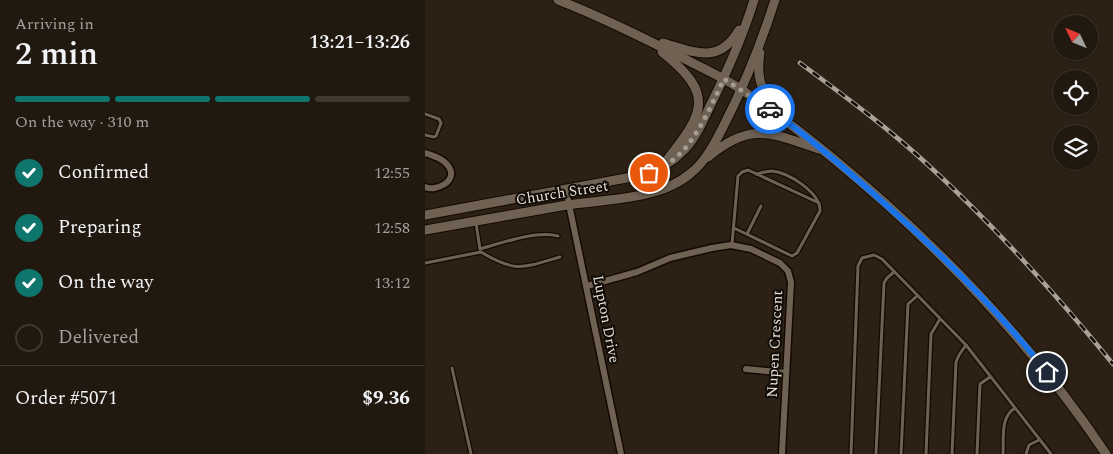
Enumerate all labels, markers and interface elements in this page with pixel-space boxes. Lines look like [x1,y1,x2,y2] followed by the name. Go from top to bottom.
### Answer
[15,12,94,36] text: Arriving in
[1053,15,1097,60] north arrow
[1053,15,1098,170] map controls
[309,28,410,57] text: 13:21–13:26
[15,30,98,79] text: 2 min
[1053,70,1098,115] button: locate
[745,84,795,134] courier
[756,95,784,123] icon: car
[15,110,149,134] text: On the way · 310 m
[1053,125,1098,170] button: layers
[628,152,670,194] pin
[58,158,149,187] text: Confirmed
[15,159,43,187] icon: check
[635,159,663,187] icon: bag
[374,161,410,185] text: 12:55
[514,174,610,212] street label: Church Street
[58,213,142,242] text: Preparing
[15,214,43,242] icon: check
[374,216,410,240] text: 12:58
[58,268,154,297] text: On the way
[15,269,43,297] icon: check
[374,271,410,295] text: 13:12
[586,273,626,365] street label: Lupton Drive
[761,290,789,398] street label: Nupen Crescent
[58,323,139,352] text: Delivered
[1026,351,1068,393] pin
[1033,358,1061,386] icon: home
[15,384,118,413] text: Order #5071
[362,384,410,413] text: $9.36

